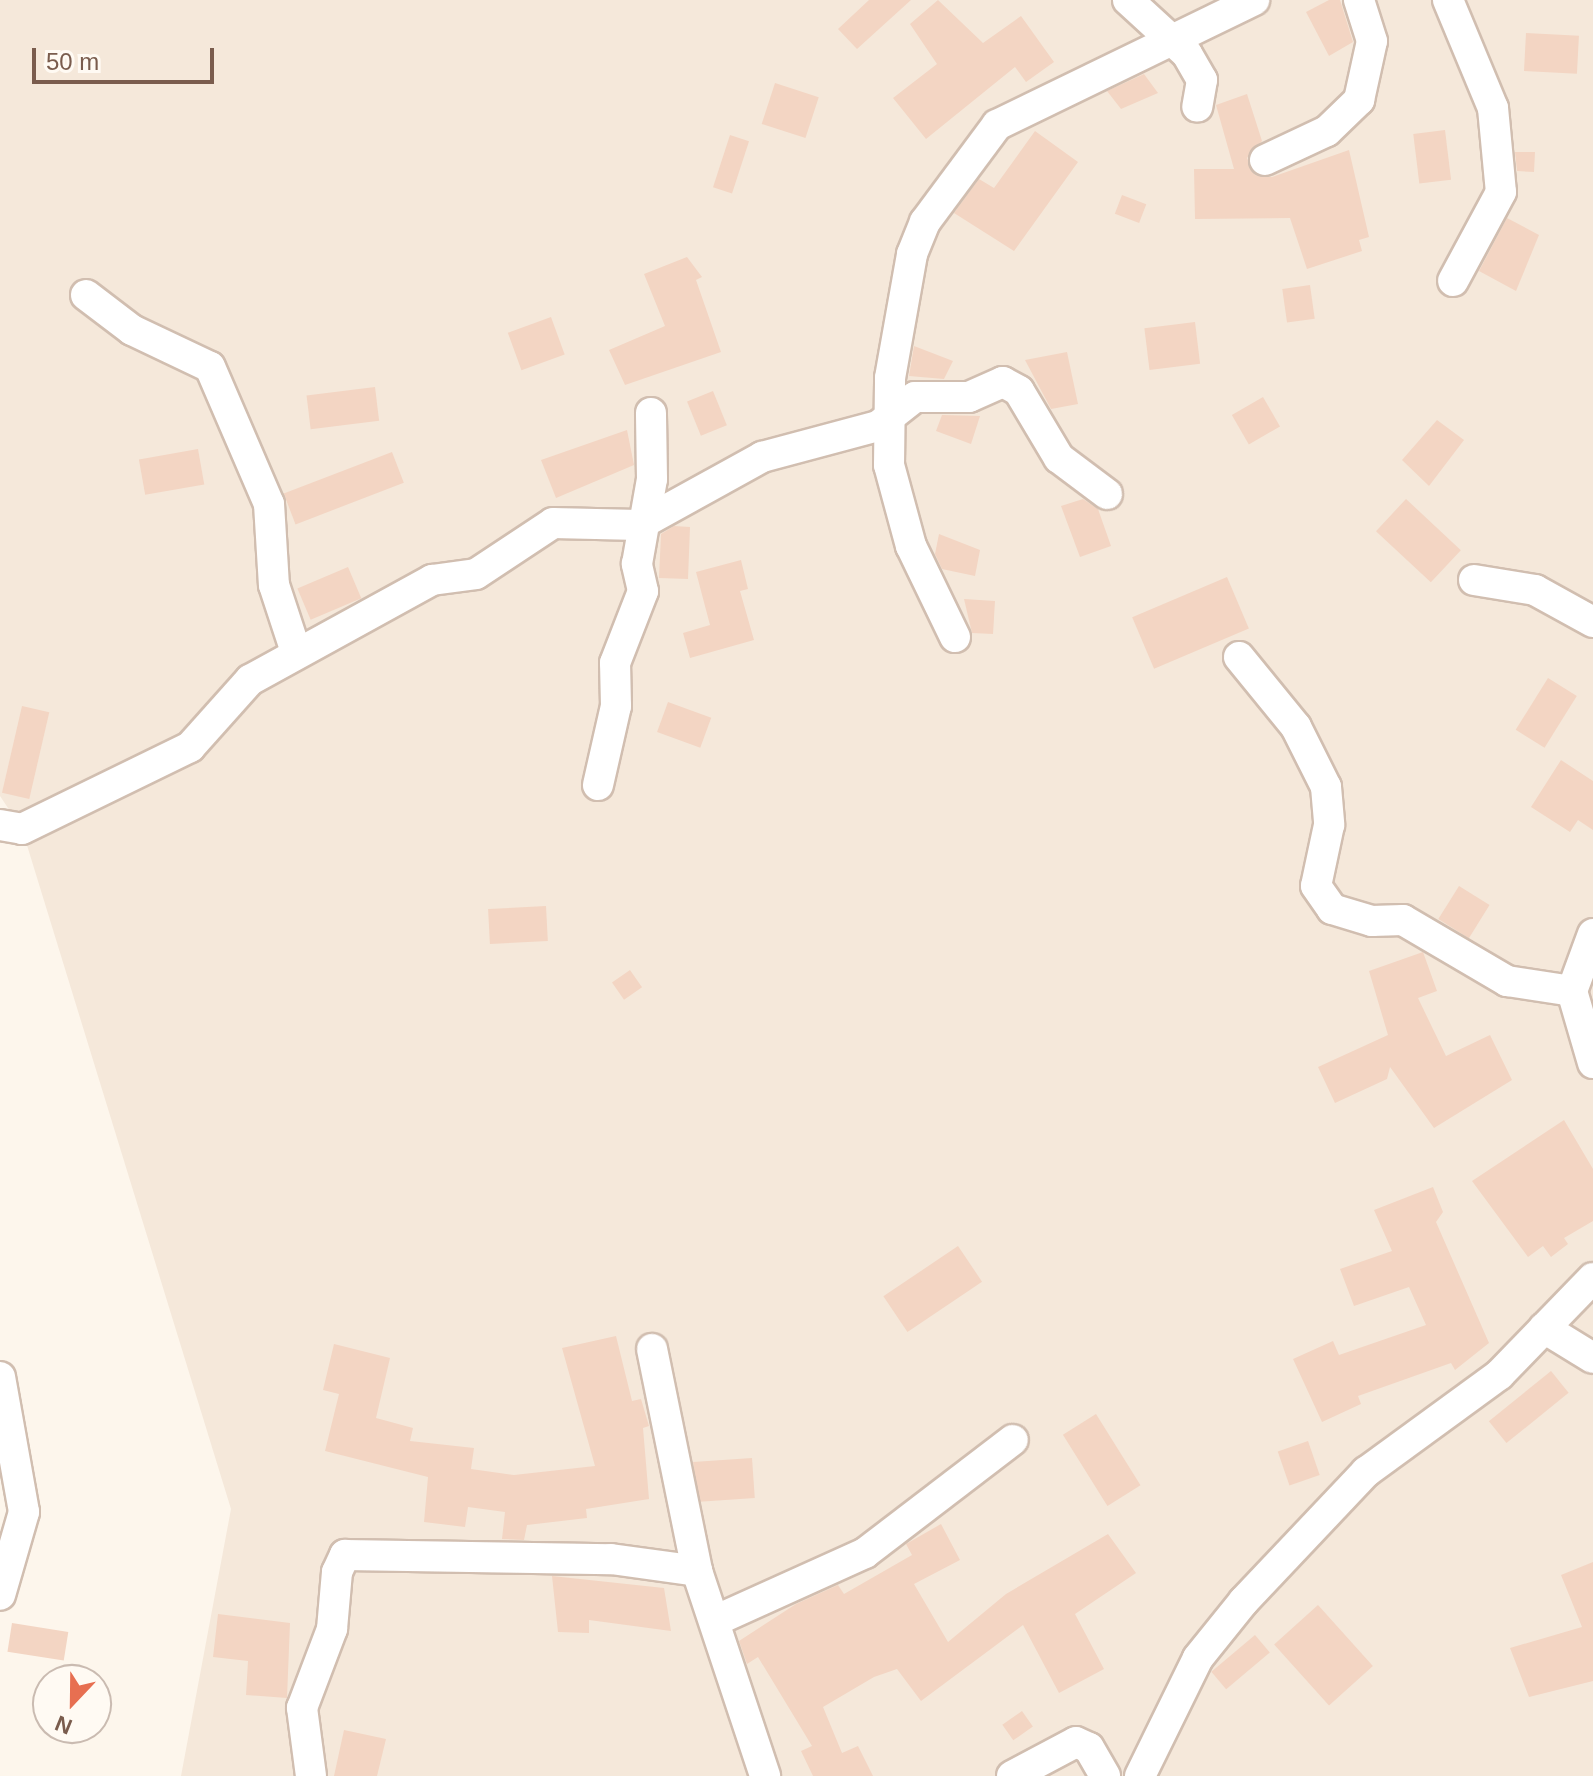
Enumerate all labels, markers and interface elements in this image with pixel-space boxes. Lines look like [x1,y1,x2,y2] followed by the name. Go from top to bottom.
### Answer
[36,32,218,82] scale bar
[46,48,99,75] text: 50 m
[32,1664,112,1744] north arrow
[52,1710,76,1739] text: N

